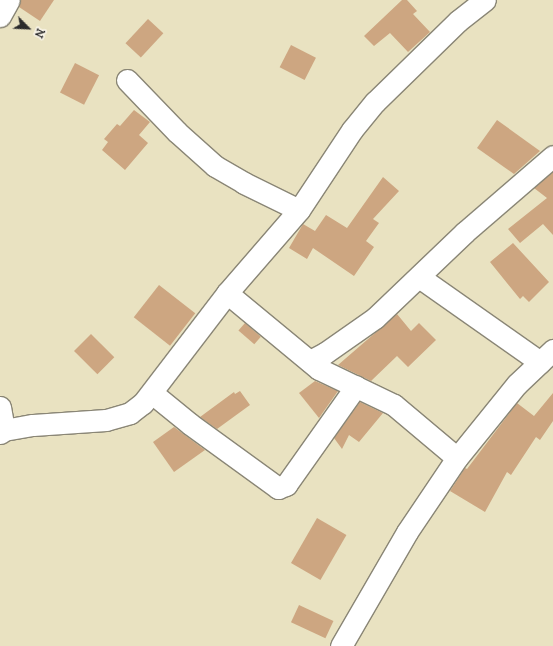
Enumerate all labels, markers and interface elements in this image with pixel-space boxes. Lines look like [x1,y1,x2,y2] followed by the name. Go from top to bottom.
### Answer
[8,8,48,48] north arrow
[31,26,47,40] text: N

